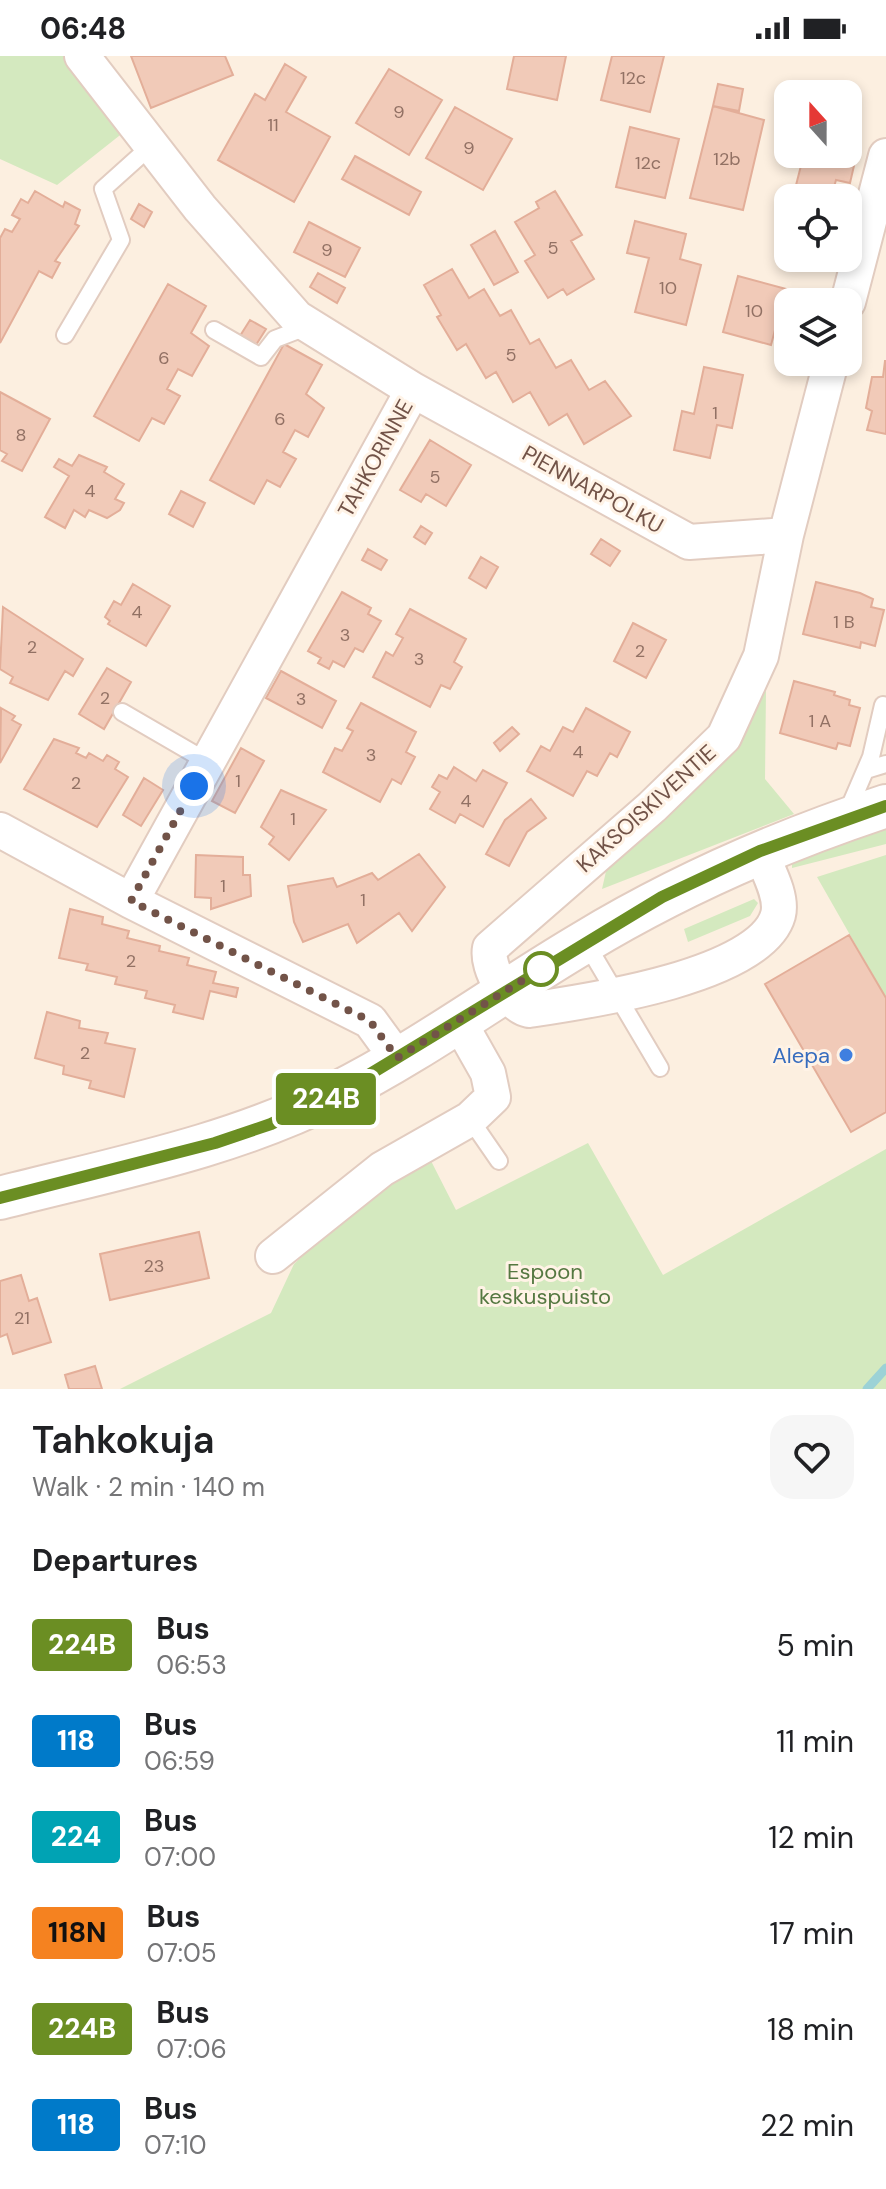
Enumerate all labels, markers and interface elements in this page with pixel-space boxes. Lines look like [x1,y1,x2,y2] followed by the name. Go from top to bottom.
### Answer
[40,9,126,48] text: 06:48
[620,66,646,90] house number: 12c
[774,80,862,168] north arrow
[774,80,862,376] map controls
[393,100,405,124] house number: 9
[267,113,279,137] house number: 11
[463,136,475,160] house number: 9
[713,147,741,171] house number: 12b
[635,151,661,175] house number: 12c
[774,184,862,272] button: locate
[548,236,558,260] house number: 5
[321,238,333,262] house number: 9
[659,276,677,300] house number: 10
[774,288,862,376] button: layers
[745,299,763,323] house number: 10
[506,343,516,367] house number: 5
[158,346,170,370] house number: 6
[331,394,420,522] street label: TAHKORINNE
[712,401,718,425] house number: 1
[274,407,286,431] house number: 6
[16,423,26,447] house number: 8
[517,439,668,540] street label: PIENNARPOLKU
[430,465,440,489] house number: 5
[85,479,96,503] house number: 4
[132,600,143,624] house number: 4
[833,610,855,634] house number: 1 B
[340,623,350,647] house number: 3
[27,635,37,659] house number: 2
[635,639,645,663] house number: 2
[414,647,424,671] house number: 3
[100,686,110,710] house number: 2
[296,687,306,711] house number: 3
[809,709,831,733] house number: 1 A
[570,738,722,879] street label: KAKSOISKIVENTIE
[573,740,584,764] house number: 4
[366,743,376,767] house number: 3
[174,766,214,806] your location
[235,769,241,793] house number: 1
[71,771,81,795] house number: 2
[461,789,472,813] house number: 4
[290,807,296,831] house number: 1
[220,874,226,898] house number: 1
[360,888,366,912] house number: 1
[126,949,136,973] house number: 2
[524,952,558,986] unlabelled marker
[80,1041,90,1065] house number: 2
[772,1041,830,1070] place label: Alepa
[837,1046,855,1064] marker: Alepa
[270,1073,382,1125] line badge: 224B
[292,1080,360,1117] text: 224B
[143,1254,165,1278] house number: 23
[479,1257,611,1311] park label: Espoon keskuspuisto
[14,1306,30,1330] house number: 21
[32,1415,215,1465] text: Tahkokuja
[770,1415,854,1499] button: heart
[32,1470,265,1504] text: Walk · 2 min · 140 m
[32,1541,198,1580] text: Departures
[156,1609,210,1648] text: Bus
[48,1626,116,1663] text: 224B
[777,1626,854,1665] text: 5 min
[156,1648,227,1682] text: 06:53
[144,1705,198,1744] text: Bus
[57,1722,95,1759] text: 118
[776,1722,854,1761] text: 11 min
[144,1744,215,1778] text: 06:59
[144,1801,198,1840] text: Bus
[51,1818,101,1855] text: 224
[768,1818,854,1857] text: 12 min
[144,1840,216,1874] text: 07:00
[147,1897,200,1936] text: Bus
[48,1914,107,1951] text: 118N
[769,1914,854,1953] text: 17 min
[147,1936,217,1970] text: 07:05
[156,1993,210,2032] text: Bus
[48,2010,116,2047] text: 224B
[767,2010,854,2049] text: 18 min
[156,2032,227,2066] text: 07:06
[144,2089,198,2128] text: Bus
[57,2106,95,2143] text: 118
[760,2106,854,2145] text: 22 min
[144,2128,206,2162] text: 07:10

